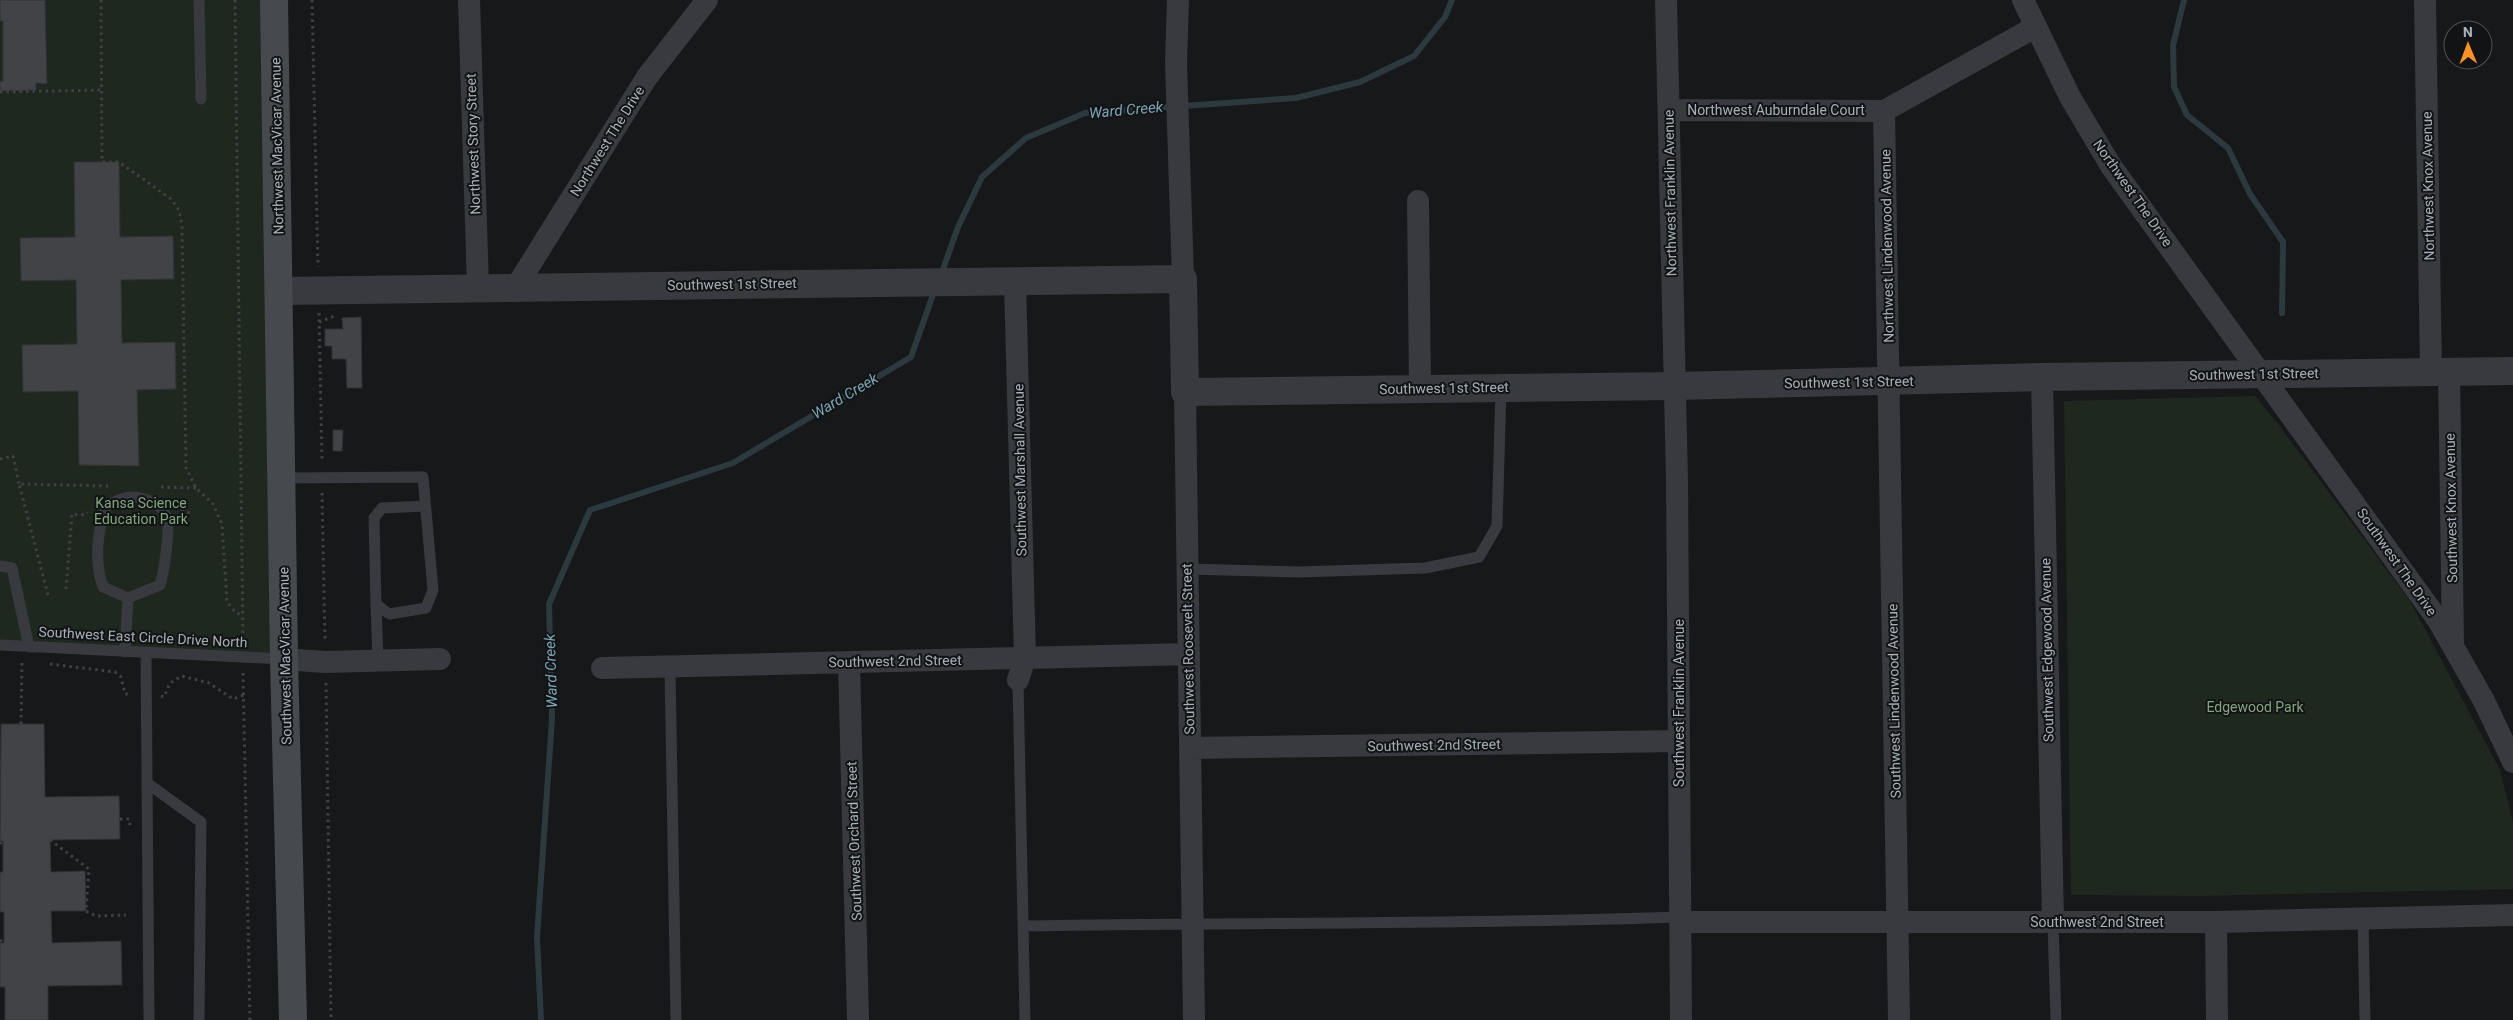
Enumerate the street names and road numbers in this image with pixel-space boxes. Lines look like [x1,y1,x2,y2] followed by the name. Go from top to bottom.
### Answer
[267,57,287,235] street label: Northwest MacVicar Avenue
[463,73,483,215] street label: Northwest Story Street
[567,83,647,199] street label: Northwest The Drive
[1687,102,1865,118] street label: Northwest Auburndale Court
[1661,109,1679,277] street label: Northwest Franklin Avenue
[2419,111,2437,261] street label: Northwest Knox Avenue
[2090,137,2176,249] street label: Northwest The Drive
[1877,149,1897,343] street label: Northwest Lindenwood Avenue
[667,275,797,293] street label: Southwest 1st Street
[2189,365,2319,383] street label: Southwest 1st Street
[1784,373,1914,391] street label: Southwest 1st Street
[1379,379,1509,397] street label: Southwest 1st Street
[1010,384,1030,556] street label: Southwest Marshall Avenue
[2442,433,2460,583] street label: Southwest Knox Avenue
[2354,505,2440,619] street label: Southwest The Drive
[2037,558,2057,742] street label: Southwest Edgewood Avenue
[1179,563,1197,735] street label: Southwest Roosevelt Street
[275,567,295,745] street label: Southwest MacVicar Avenue
[1884,603,1904,799] street label: Southwest Lindenwood Avenue
[1671,619,1687,787] street label: Southwest Franklin Avenue
[38,624,248,650] street label: Southwest East Circle Drive North
[828,652,962,670] street label: Southwest 2nd Street
[1367,736,1501,754] street label: Southwest 2nd Street
[843,761,865,921] street label: Southwest Orchard Street
[2030,914,2164,930] street label: Southwest 2nd Street

